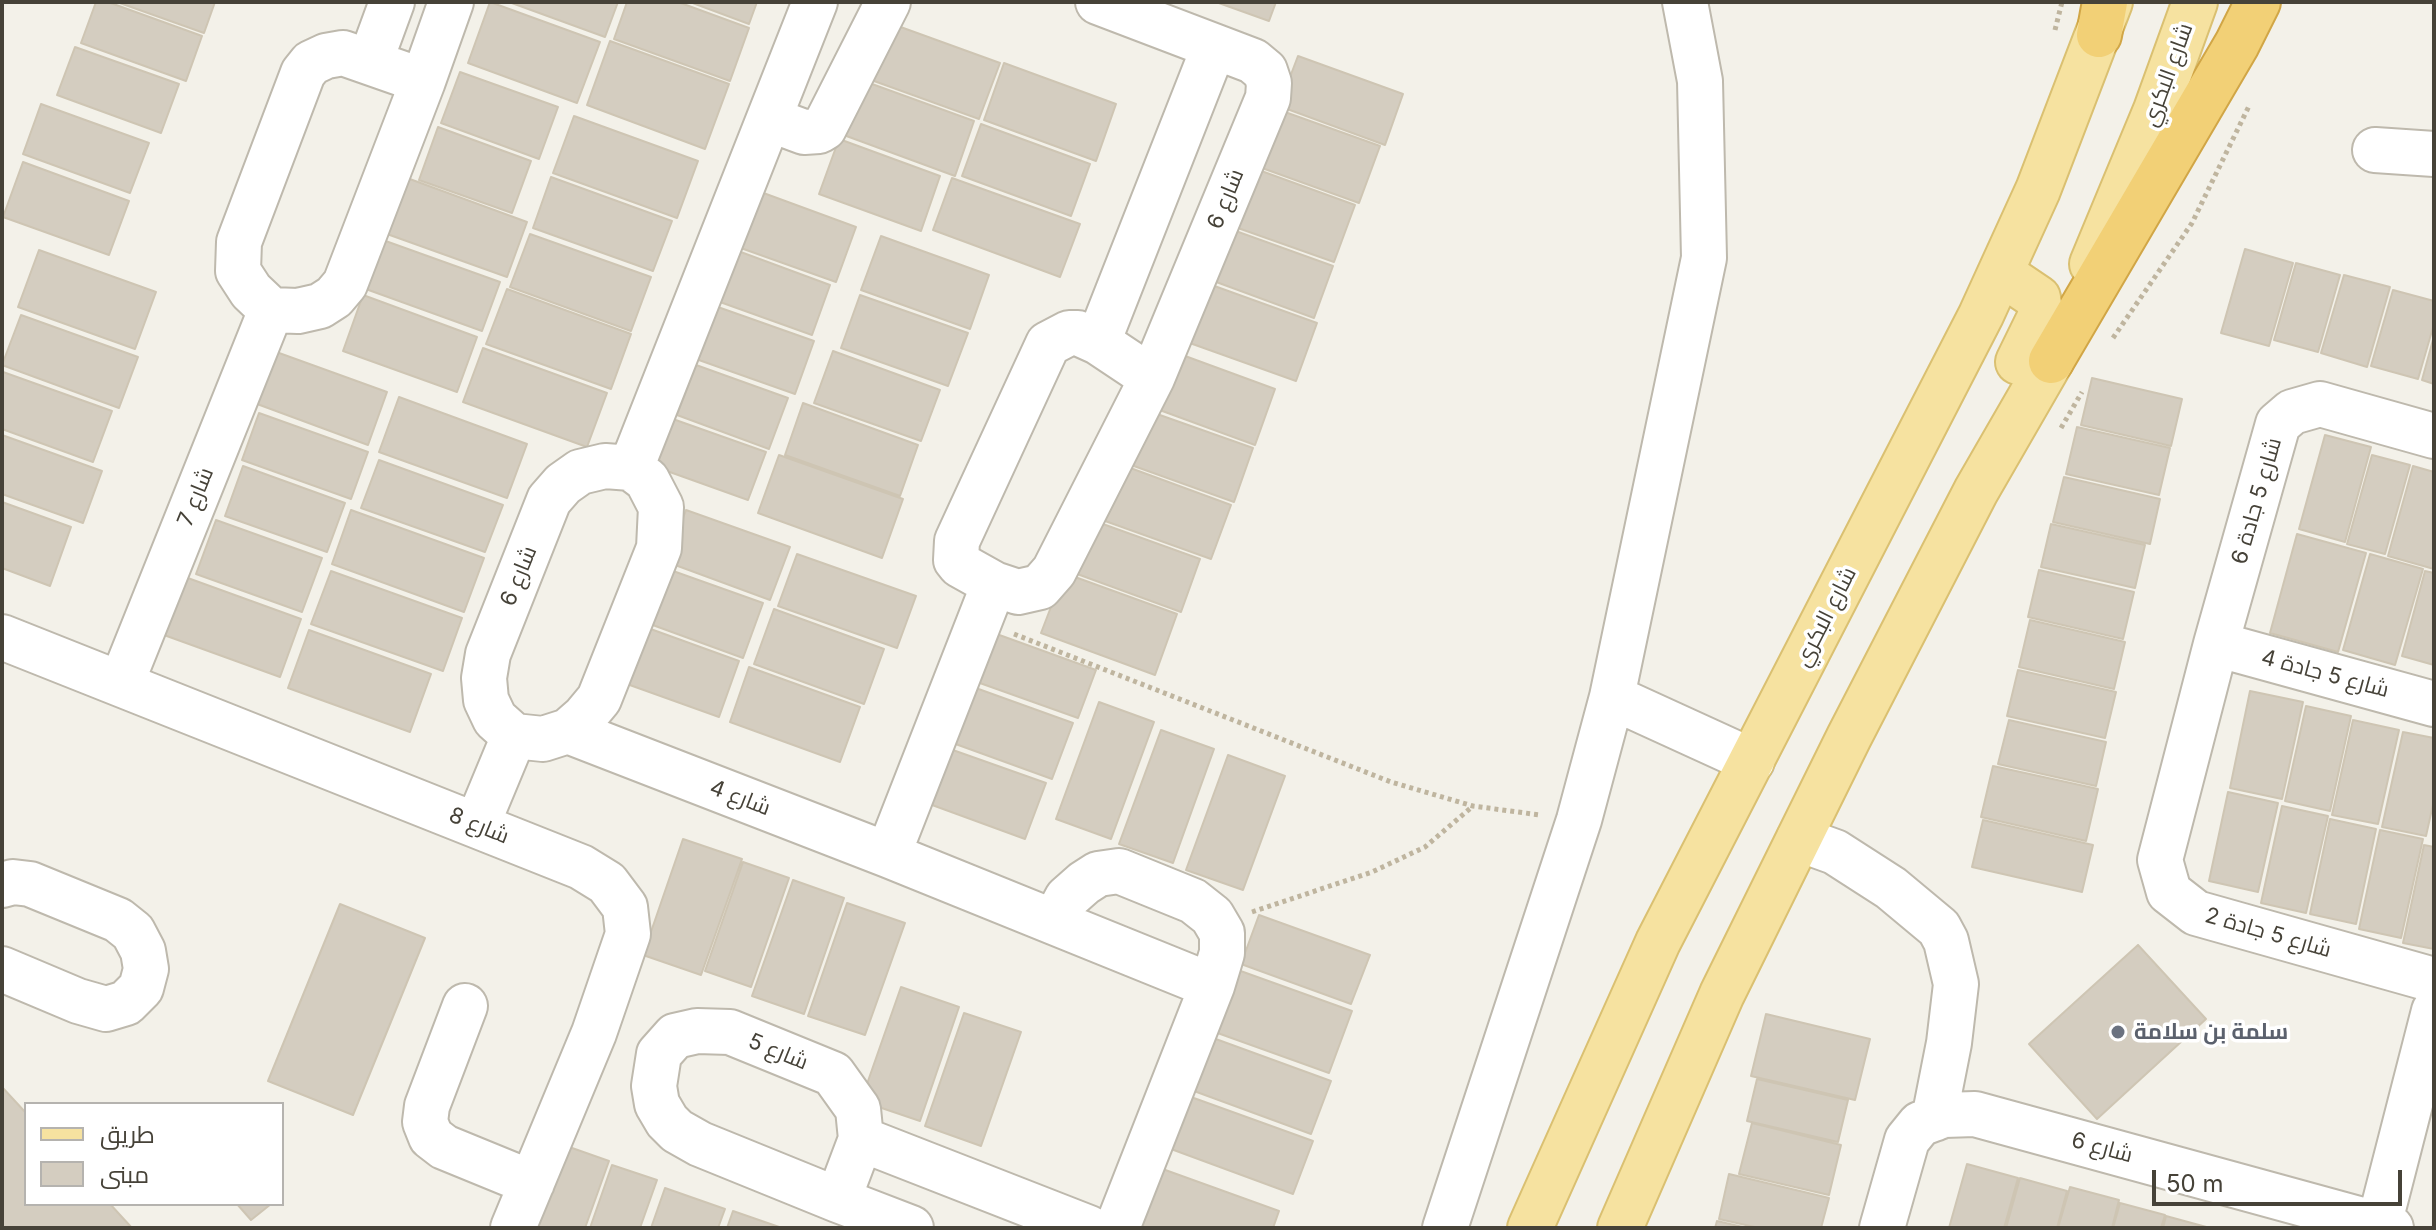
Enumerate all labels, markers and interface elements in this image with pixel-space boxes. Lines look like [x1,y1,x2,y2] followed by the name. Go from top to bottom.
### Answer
[2137,20,2199,130] street label: شارع البكري
[1202,165,1250,233] street label: شارع 6
[2226,435,2288,567] street label: شارع 5 جادة 6
[172,464,220,530] street label: شارع 7
[495,542,543,610] street label: شارع 6
[1790,563,1862,671] street label: شارع البكري
[2258,644,2392,704] street label: شارع 5 جادة 4
[706,774,774,822] street label: شارع 4
[445,802,513,850] street label: شارع 8
[2202,902,2334,964] street label: شارع 5 جادة 2
[2134,1019,2288,1045] place label: سلمة بن سلامة
[2109,1023,2127,1041] marker: سلمة بن سلامة
[744,1028,812,1076] street label: شارع 5
[24,1102,284,1206] legend
[100,1120,155,1149] text: طريق
[2068,1127,2136,1169] street label: شارع 6
[2156,1154,2406,1204] scale bar
[100,1160,149,1189] text: مبنى
[2166,1169,2224,1198] text: 50 m

